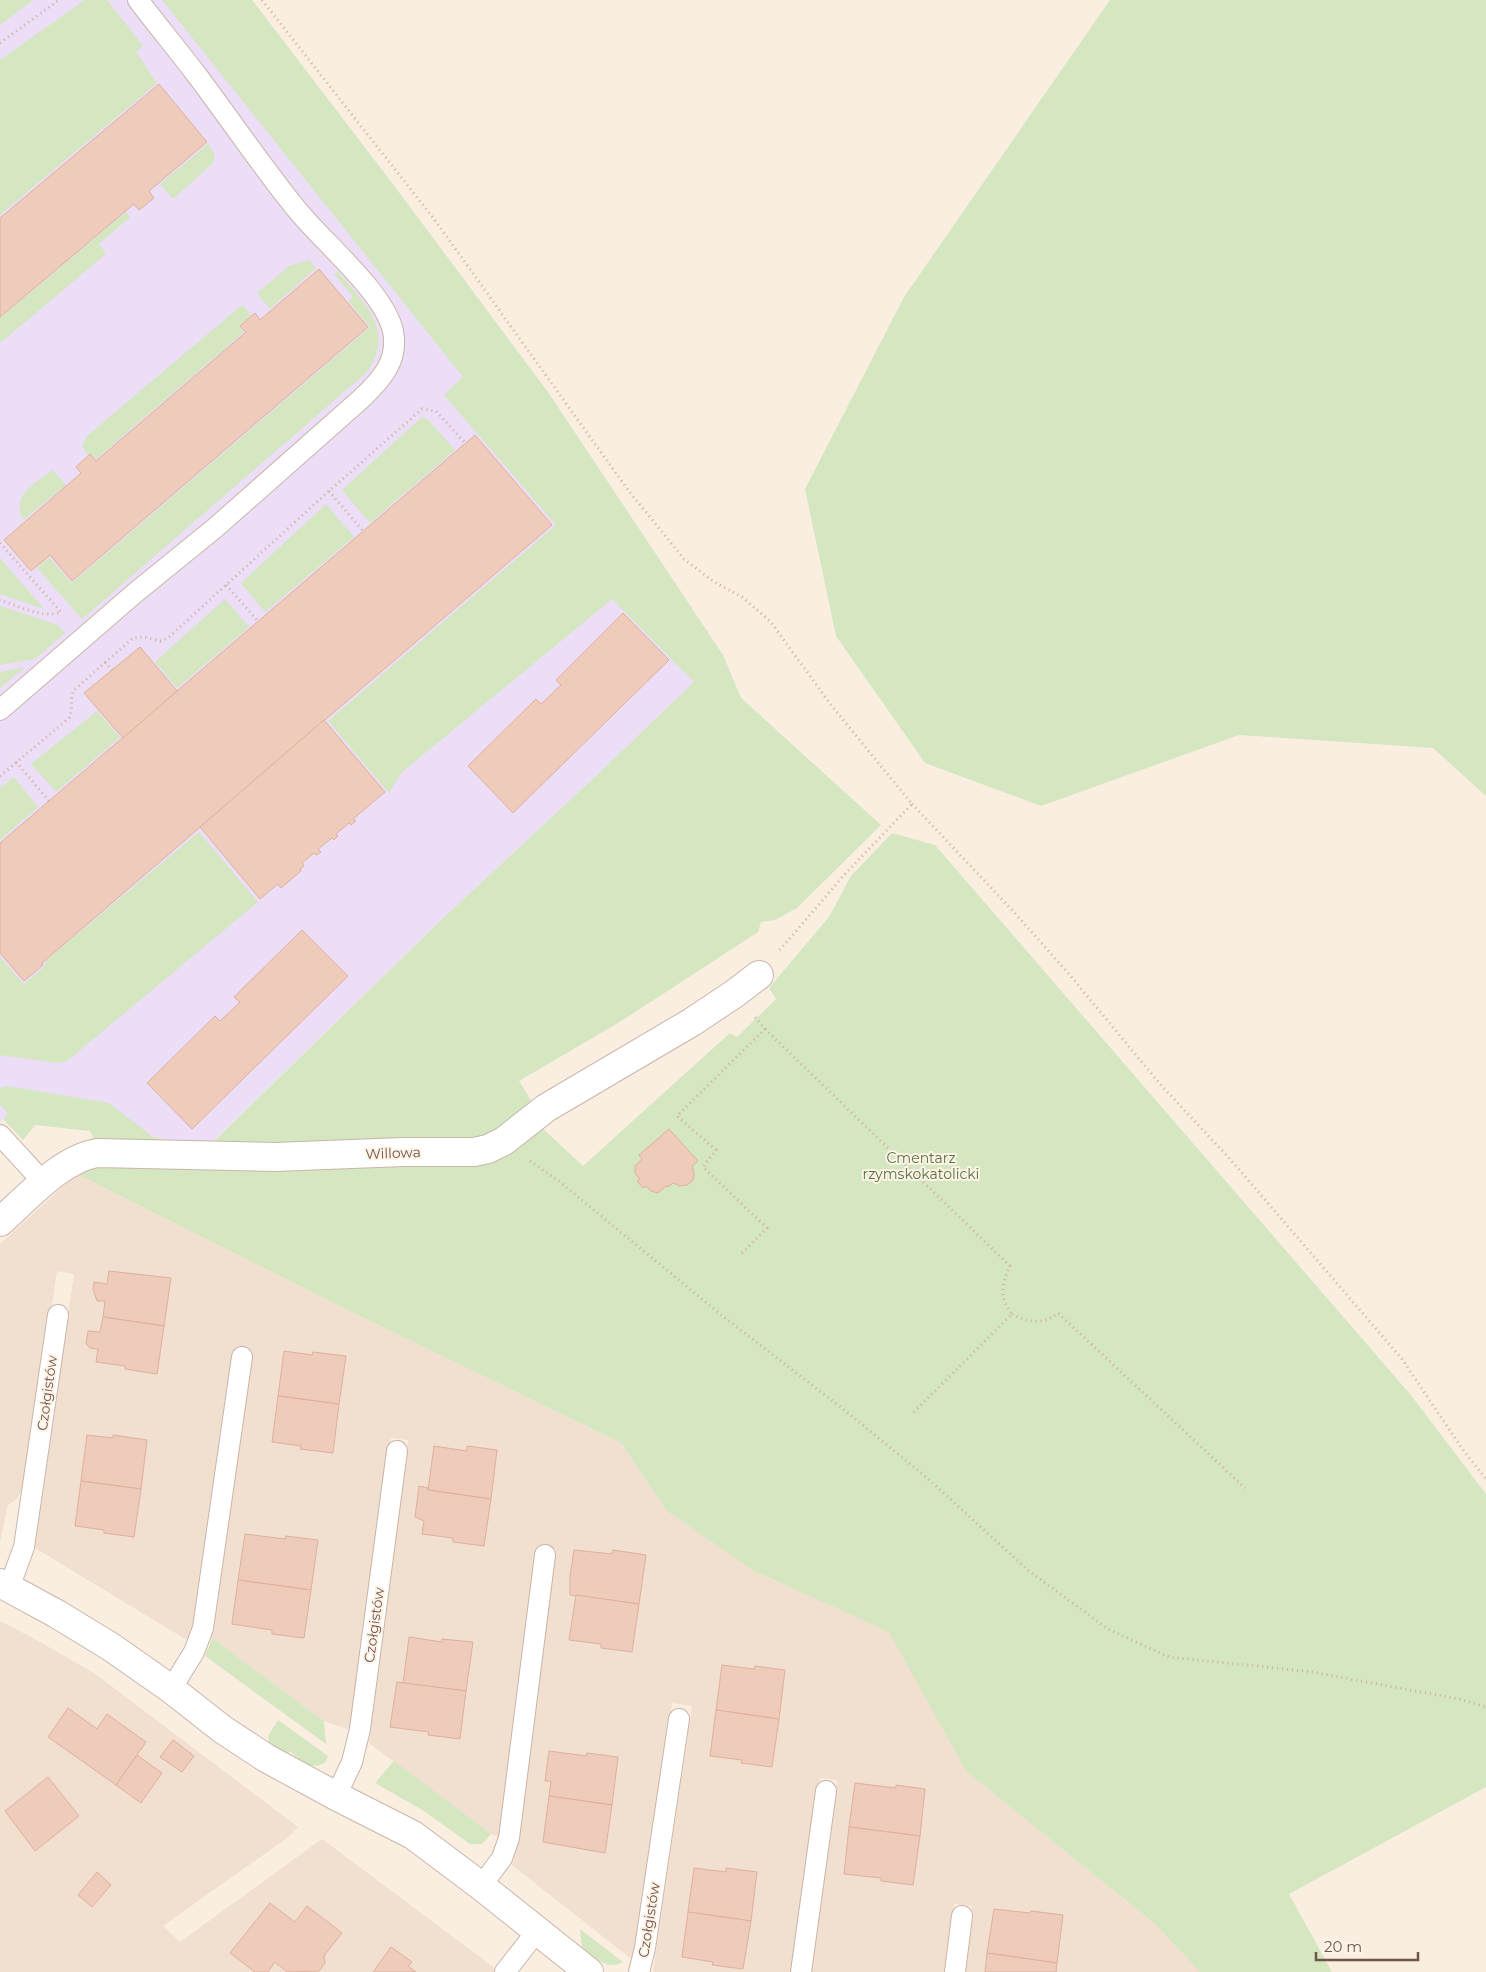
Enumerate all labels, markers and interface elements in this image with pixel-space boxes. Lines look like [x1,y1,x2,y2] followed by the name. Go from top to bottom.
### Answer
[365,1143,421,1163] street label: Willowa
[863,1149,979,1183] park label: Cmentarz rzymskokatolicki
[33,1353,61,1432] street label: Czołgistów
[360,1585,388,1664] street label: Czołgistów
[634,1880,664,1959] street label: Czołgistów
[1316,1930,1418,1962] scale bar
[1324,1937,1362,1956] text: 20 m

